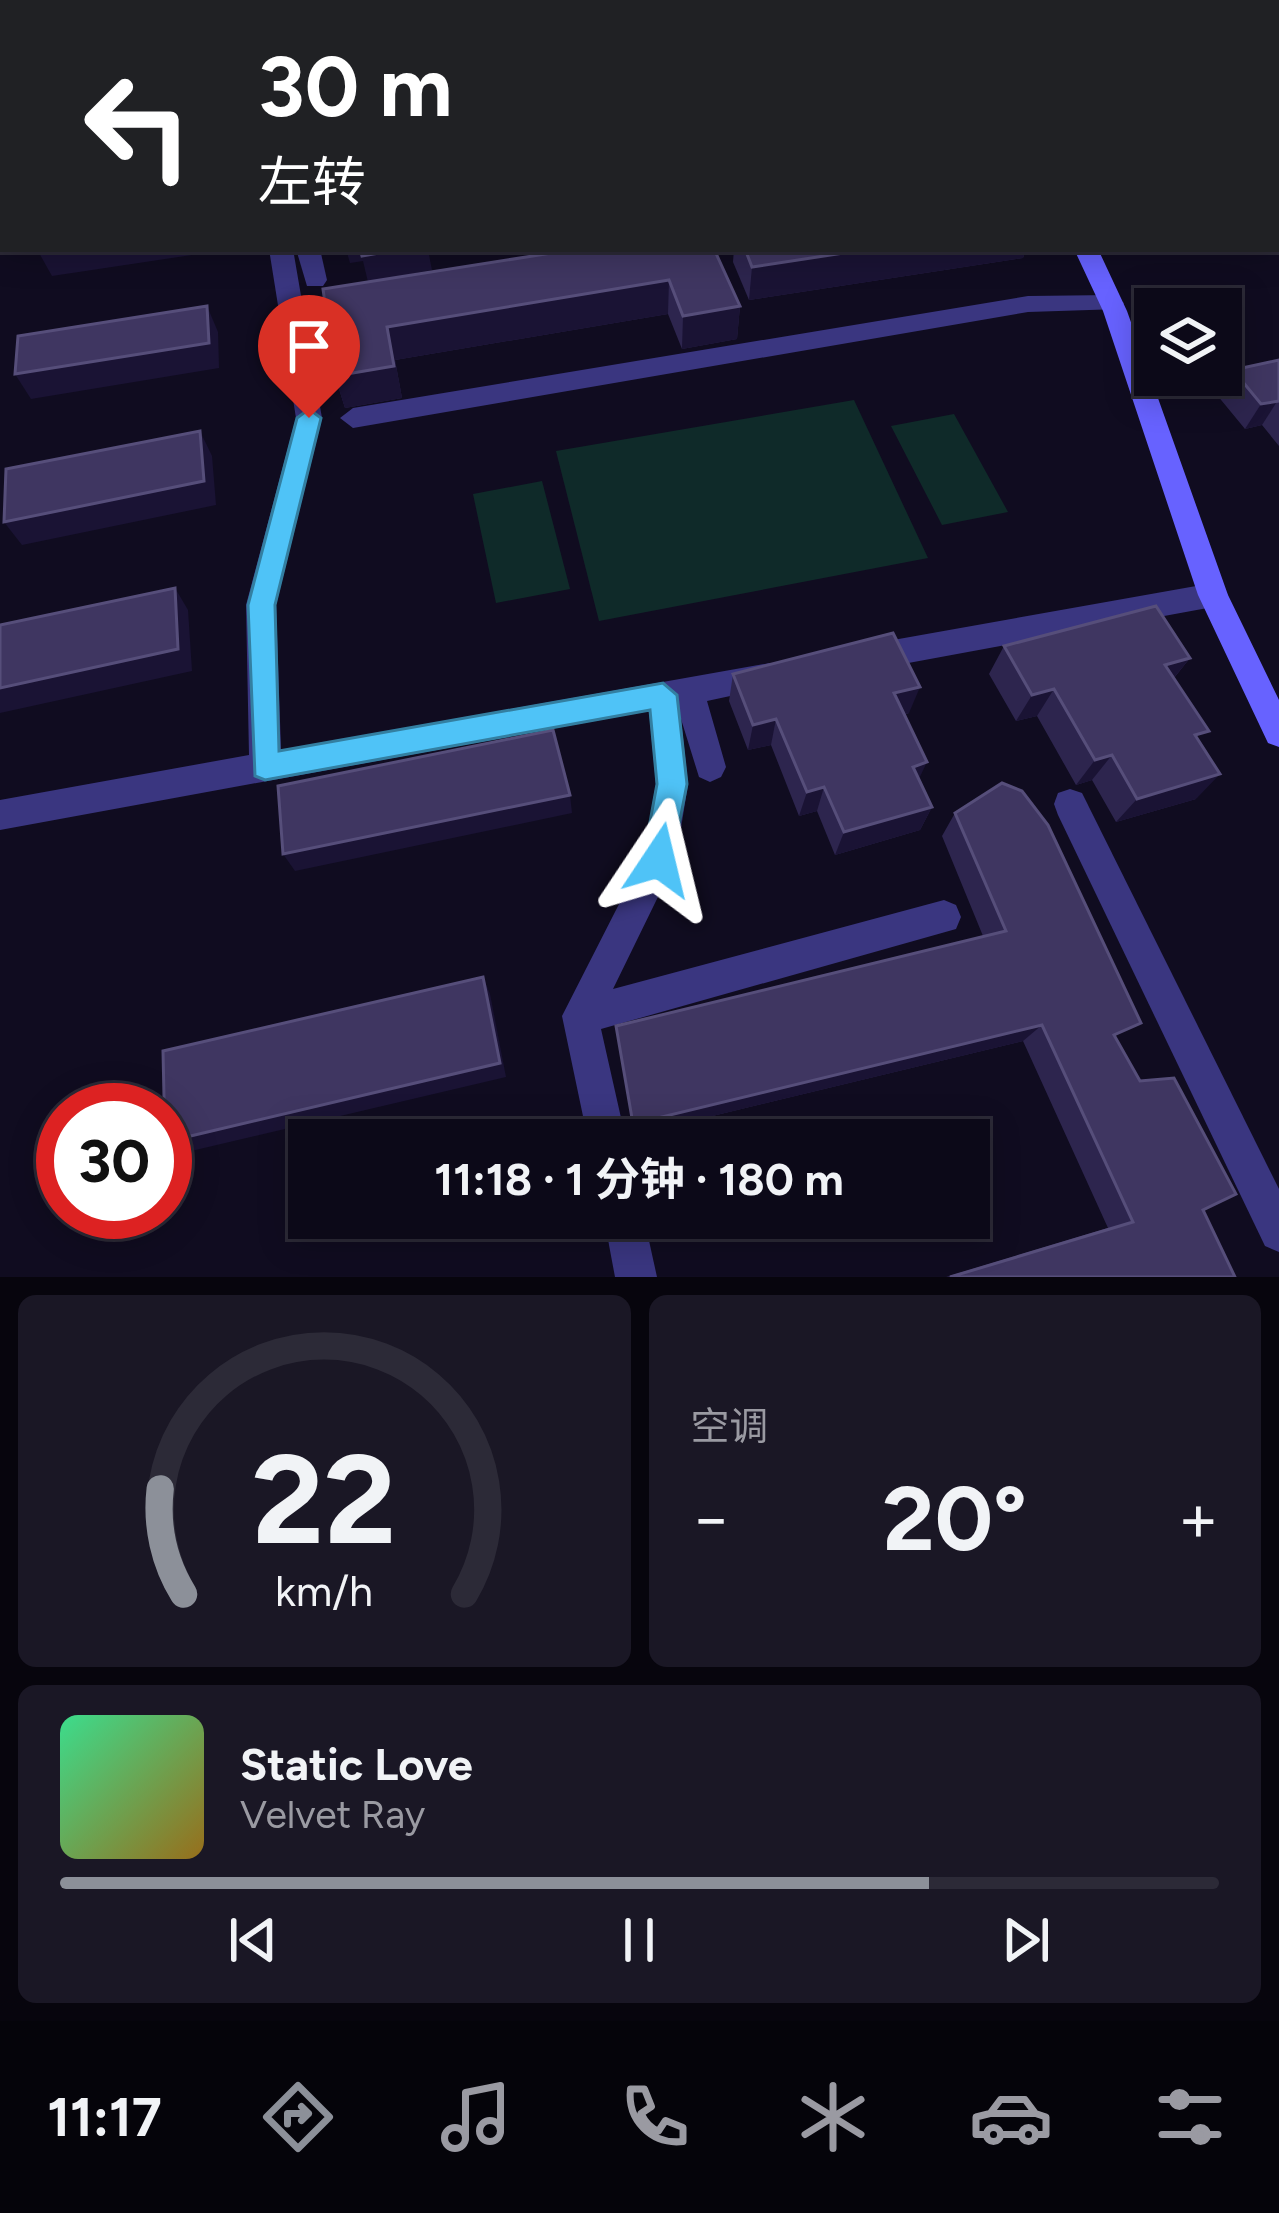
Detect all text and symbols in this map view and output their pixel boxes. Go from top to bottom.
text: 30 m [258,36,452,137]
icon: left [60,48,216,204]
text: 左转 [258,150,366,215]
map controls [1134,288,1242,396]
button: layers [1134,288,1242,396]
pin [258,295,360,418]
icon: arrive [276,313,342,379]
position arrow [596,797,722,923]
speed limit sign: 30 [36,1083,192,1239]
text: 11:18 · 1 分钟 · 180 m [434,1152,844,1206]
text: 空调 [691,1403,769,1450]
text: 22 [252,1424,397,1574]
text: 20° [883,1464,1027,1573]
text: − [691,1478,732,1558]
text: + [1178,1478,1219,1558]
text: km/h [275,1565,373,1617]
text: Static Love [240,1737,473,1791]
text: Velvet Ray [240,1791,425,1838]
icon: previous [220,1907,286,1973]
icon: pause [606,1907,672,1973]
icon: next [993,1907,1059,1973]
icon: directions [256,2075,340,2159]
icon: music [434,2075,518,2159]
icon: phone [613,2075,697,2159]
icon: climate [791,2075,875,2159]
icon: car [969,2075,1053,2159]
icon: filters [1148,2075,1232,2159]
text: 11:17 [47,2085,162,2150]

